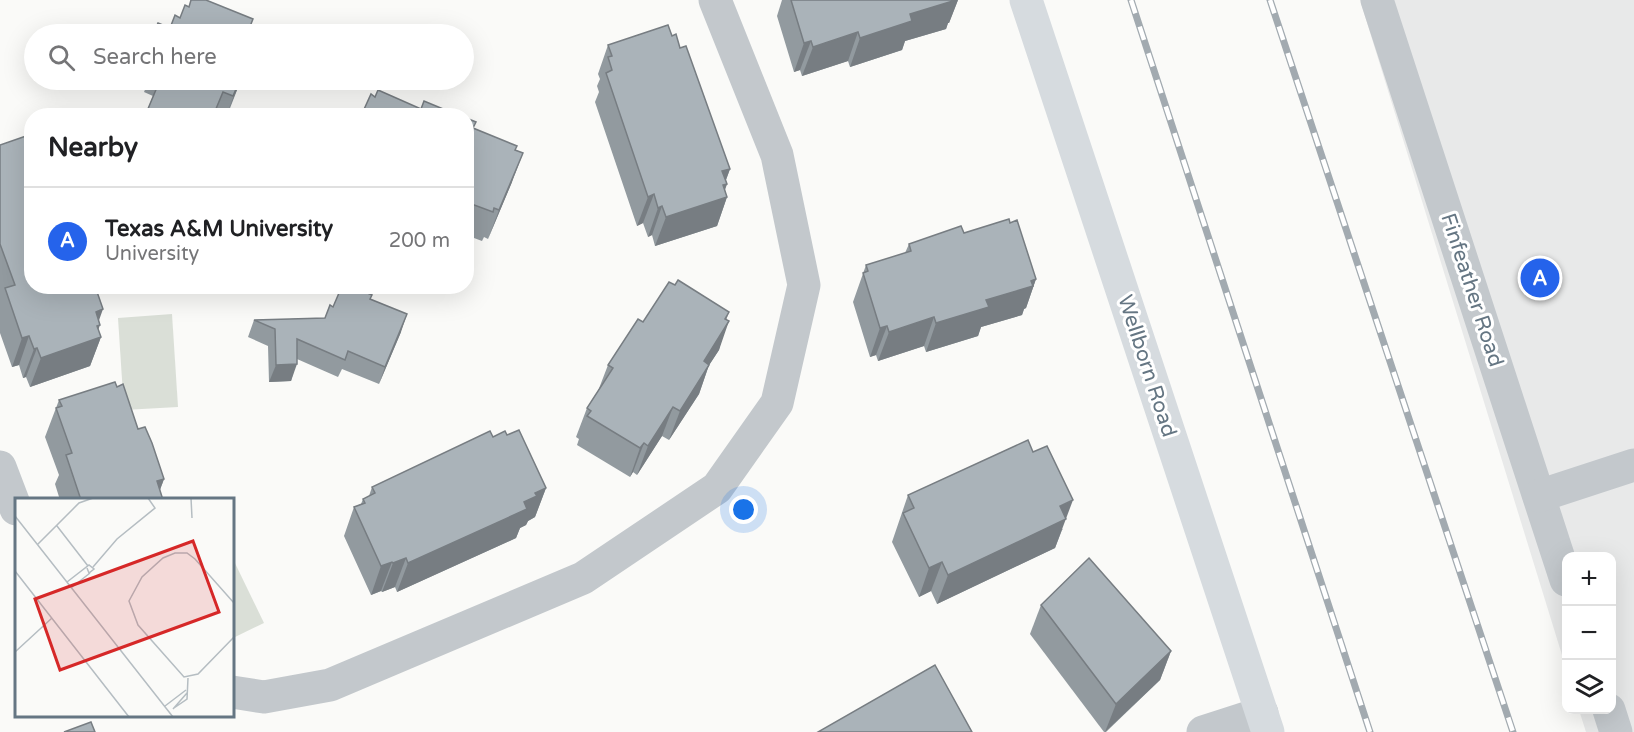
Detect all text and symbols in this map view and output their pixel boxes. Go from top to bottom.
search box [24,24,474,90]
icon: search [45,41,78,74]
text: Search here [93,44,217,70]
text: Nearby [48,132,138,163]
street label: Finfeather Road [1435,210,1509,370]
text: Texas A&M University [105,216,333,242]
text: A [60,229,75,253]
text: 200 m [389,229,450,253]
text: University [105,242,199,266]
pin: A [1520,256,1560,300]
street label: Wellborn Road [1112,292,1182,440]
your location [729,495,758,524]
inset map [15,498,234,717]
map controls [1562,552,1616,714]
button: + [1562,552,1616,606]
button: − [1562,606,1616,660]
button: layers [1562,660,1616,714]

